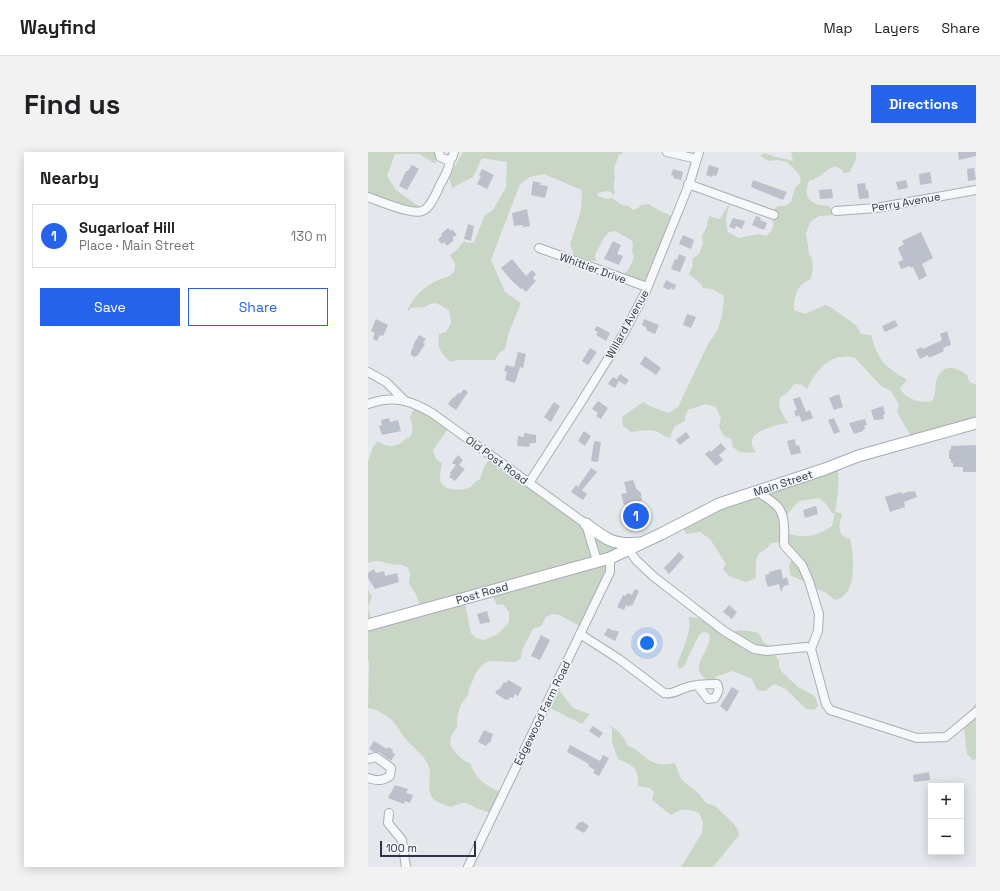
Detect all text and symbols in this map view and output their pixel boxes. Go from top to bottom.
text: Wayfind [20,15,96,40]
text: Map [823,19,853,37]
text: Layers [875,19,919,37]
text: Share [941,19,980,37]
button: Directions [871,85,976,123]
text: Find us [24,86,121,122]
text: Nearby [40,167,99,189]
street label: Perry Avenue [871,189,941,215]
text: Sugarloaf Hill [79,218,175,237]
text: 1 [51,228,57,245]
text: 130 m [291,228,327,245]
text: Place · Main Street [79,237,195,254]
street label: Whittier Drive [558,249,628,287]
street label: Willard Avenue [602,287,652,361]
button: Save [40,288,180,326]
button: Share [188,288,328,326]
street label: Old Post Road [463,433,531,487]
street label: Main Street [751,467,815,499]
pin: 1 [623,501,649,531]
street label: Post Road [454,579,510,607]
your location [637,633,657,653]
street label: Edgewood Farm Road [511,658,573,768]
map controls [928,783,964,855]
button: + [928,783,964,819]
button: − [928,819,964,855]
scale bar [380,839,476,858]
text: 100 m [386,841,417,855]

